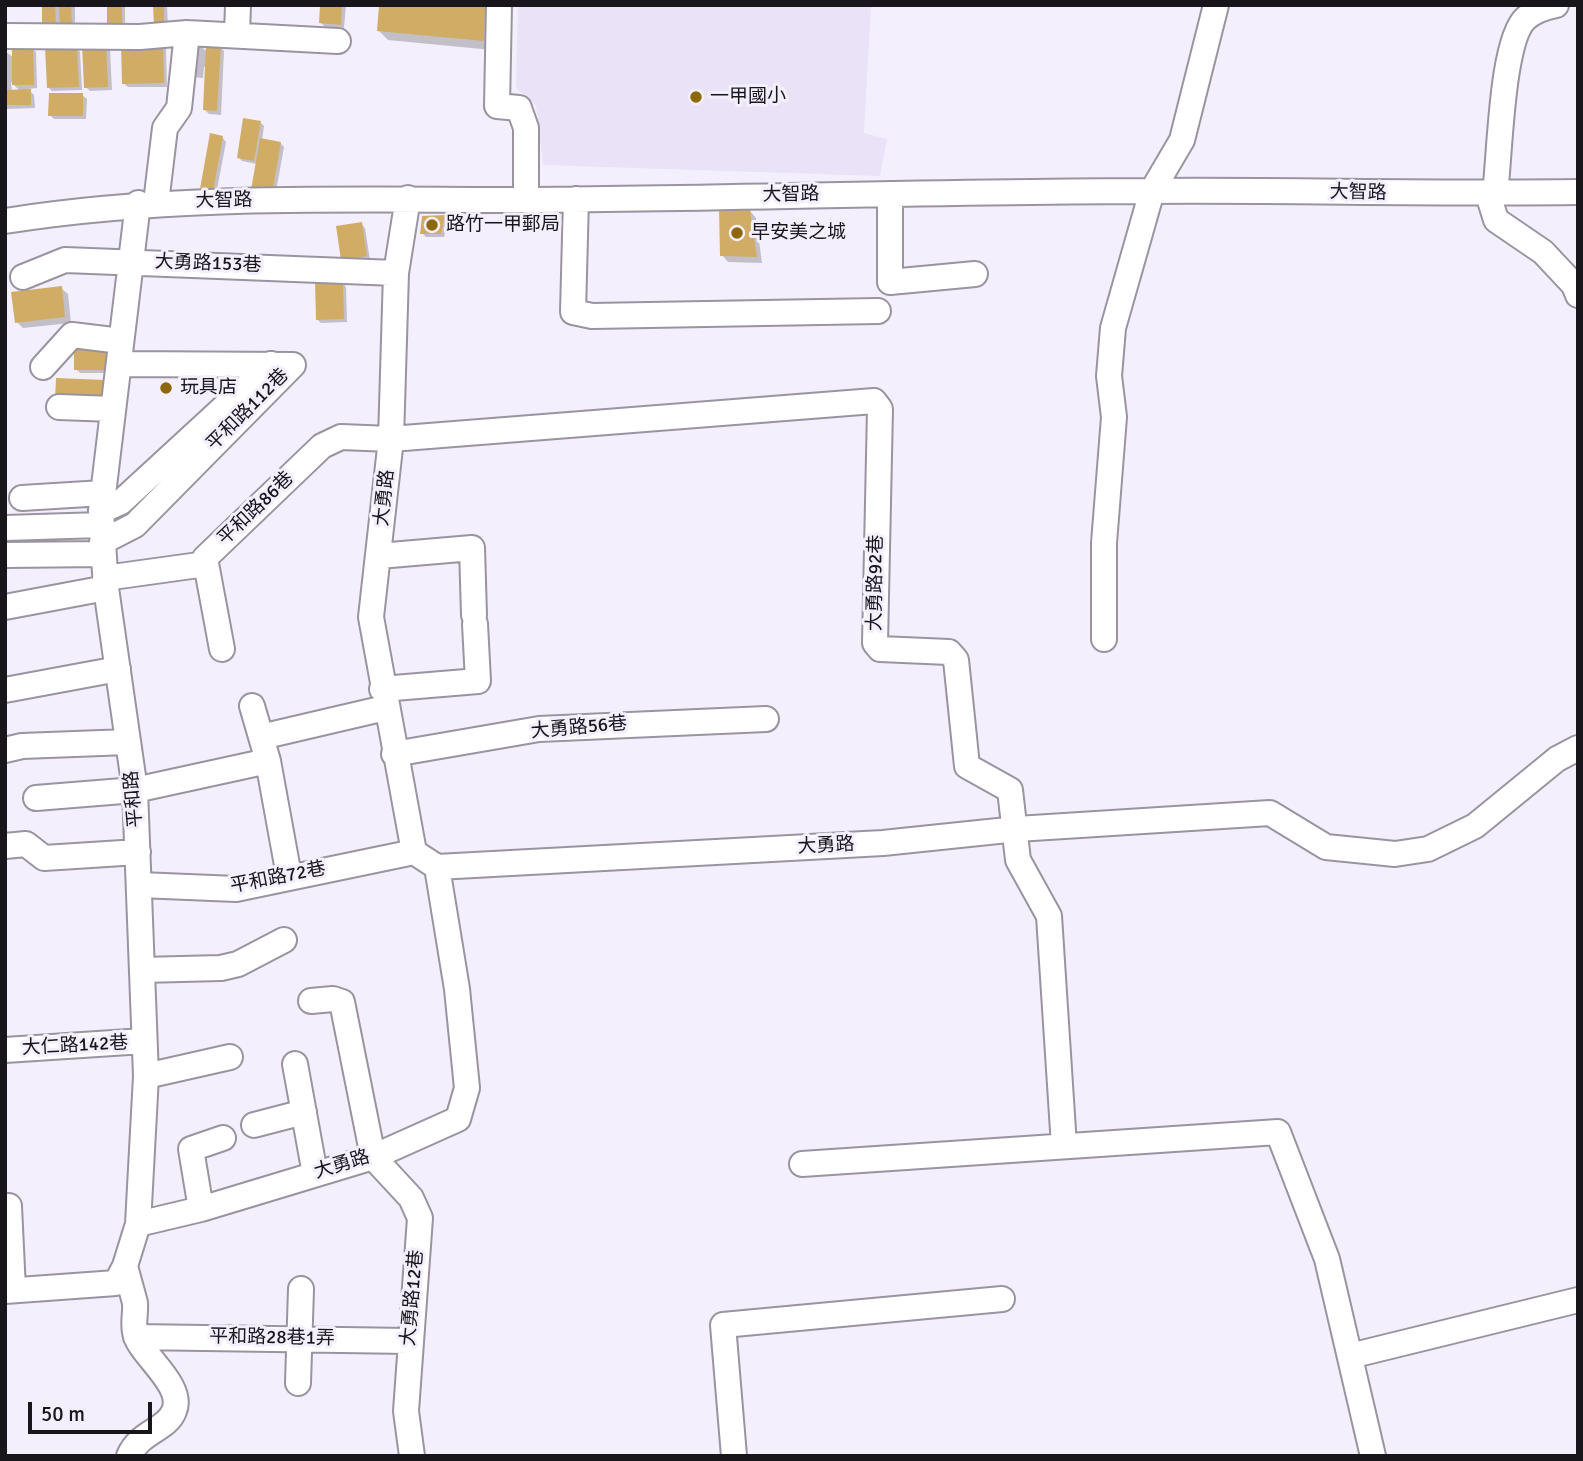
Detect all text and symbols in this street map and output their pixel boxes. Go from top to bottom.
place label: 一甲國小 [710,86,786,108]
marker: 一甲國小 [688,89,704,105]
street label: 大智路 [1329,181,1387,205]
street label: 大智路 [762,183,820,207]
street label: 大智路 [195,189,253,213]
place label: 路竹一甲郵局 [446,214,560,236]
marker: 路竹一甲郵局 [424,217,440,233]
place label: 早安美之城 [751,222,846,244]
marker: 早安美之城 [729,225,745,241]
street label: 大勇路153巷 [154,251,262,277]
street label: 平和路112巷 [202,364,294,456]
place label: 玩具店 [180,377,237,399]
marker: 玩具店 [158,380,174,396]
street label: 平和路86巷 [213,467,299,551]
street label: 大勇路 [371,468,399,528]
street label: 大勇路92巷 [864,535,888,631]
street label: 大勇路56巷 [530,712,628,744]
street label: 平和路 [120,770,148,828]
street label: 大勇路 [797,833,855,859]
street label: 平和路72巷 [228,858,328,898]
street label: 大仁路142巷 [21,1032,129,1060]
street label: 大勇路 [311,1146,373,1184]
street label: 大勇路12巷 [397,1249,429,1347]
street label: 平和路28巷1弄 [209,1326,335,1350]
scale bar [32,1388,156,1432]
text: 50 m [41,1401,85,1427]

